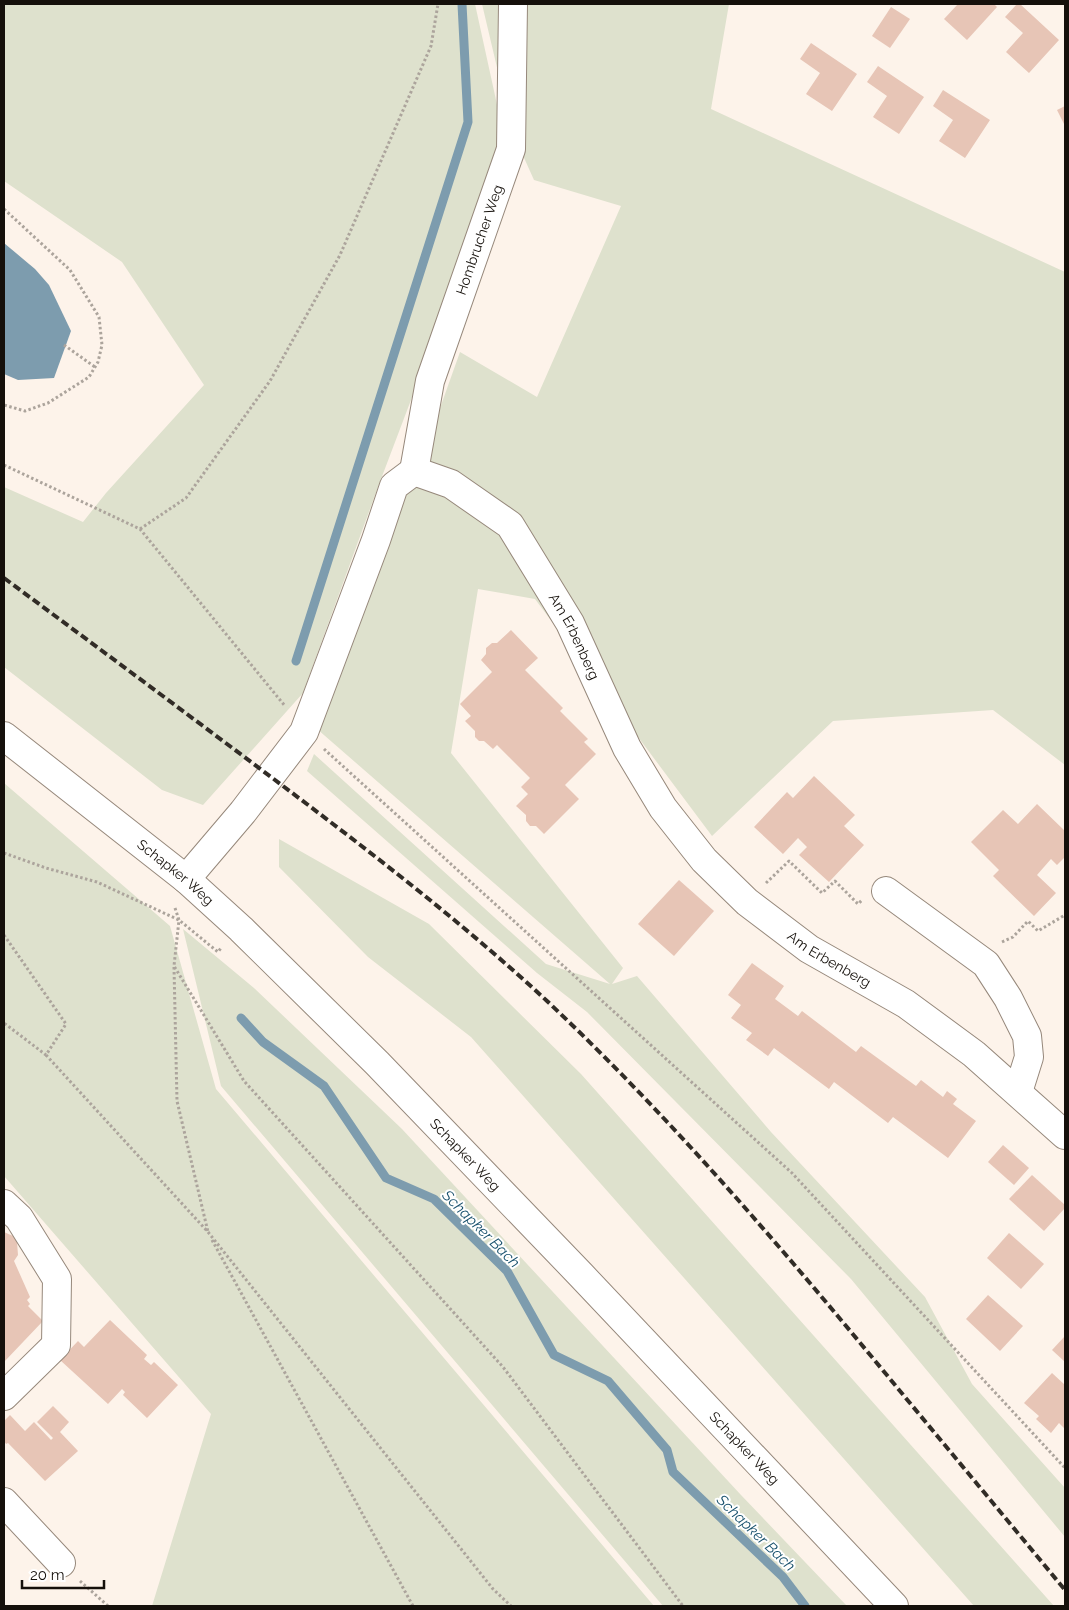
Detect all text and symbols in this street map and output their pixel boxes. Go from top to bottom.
street label: Hombrucher Weg [453,183,506,297]
street label: Am Erbenberg [546,590,603,682]
street label: Schapker Weg [134,836,217,908]
street label: Am Erbenberg [784,928,874,990]
street label: Schapker Weg [427,1115,504,1194]
water label: Schapker Bach [438,1186,524,1272]
street label: Schapker Weg [706,1408,783,1488]
water label: Schapker Bach [712,1490,799,1575]
scale bar [22,1558,105,1590]
text: 20 m [30,1566,65,1584]

